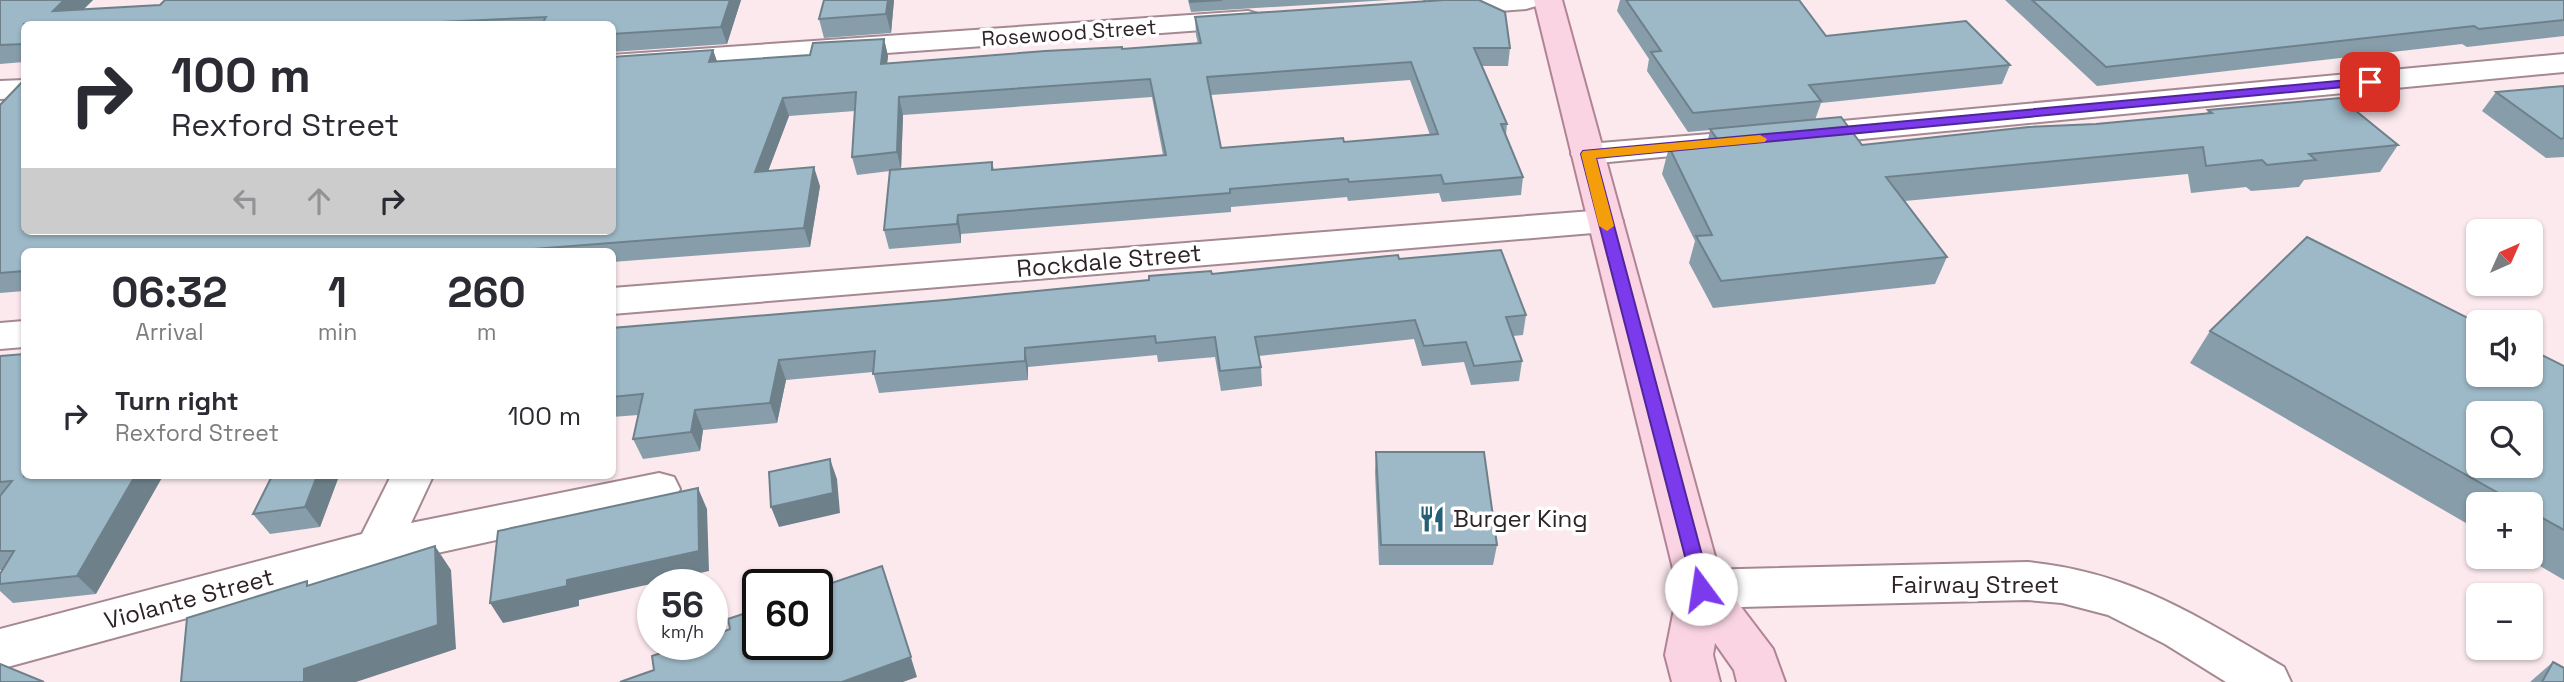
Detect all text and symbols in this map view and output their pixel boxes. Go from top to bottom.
street label: Rosewood Street [981,13,1157,52]
text: 100 m [171,44,311,106]
icon: right [56,49,147,140]
pin [2340,52,2400,112]
icon: arrive [2351,63,2389,101]
text: Rexford Street [171,105,399,145]
icon: left [227,182,265,220]
icon: ahead [300,182,338,220]
icon: right [373,182,411,220]
north arrow [2466,219,2543,296]
map controls [2466,219,2543,660]
street label: Rockdale Street [1015,237,1203,284]
text: 06:32 [111,266,227,319]
text: 1 [328,266,347,319]
text: 260 [448,266,526,319]
button: sound [2466,310,2543,387]
text: Arrival [135,317,204,347]
text: min [318,317,357,347]
text: m [477,317,497,347]
text: Turn right [115,384,239,418]
icon: right [56,397,94,435]
text: 100 m [508,399,581,433]
button: search [2466,401,2543,478]
text: Rexford Street [115,418,279,448]
button: + [2466,492,2543,569]
place label: Burger King [1453,503,1588,534]
restaurant icon: Burger King [1417,504,1447,534]
position arrow [1664,552,1738,626]
street label: Violante Street [101,561,277,636]
speed limit sign: 60 [742,569,833,660]
street label: Fairway Street [1891,569,2059,600]
text: 56 [661,583,704,627]
button: − [2466,583,2543,660]
text: km/h [661,620,704,643]

